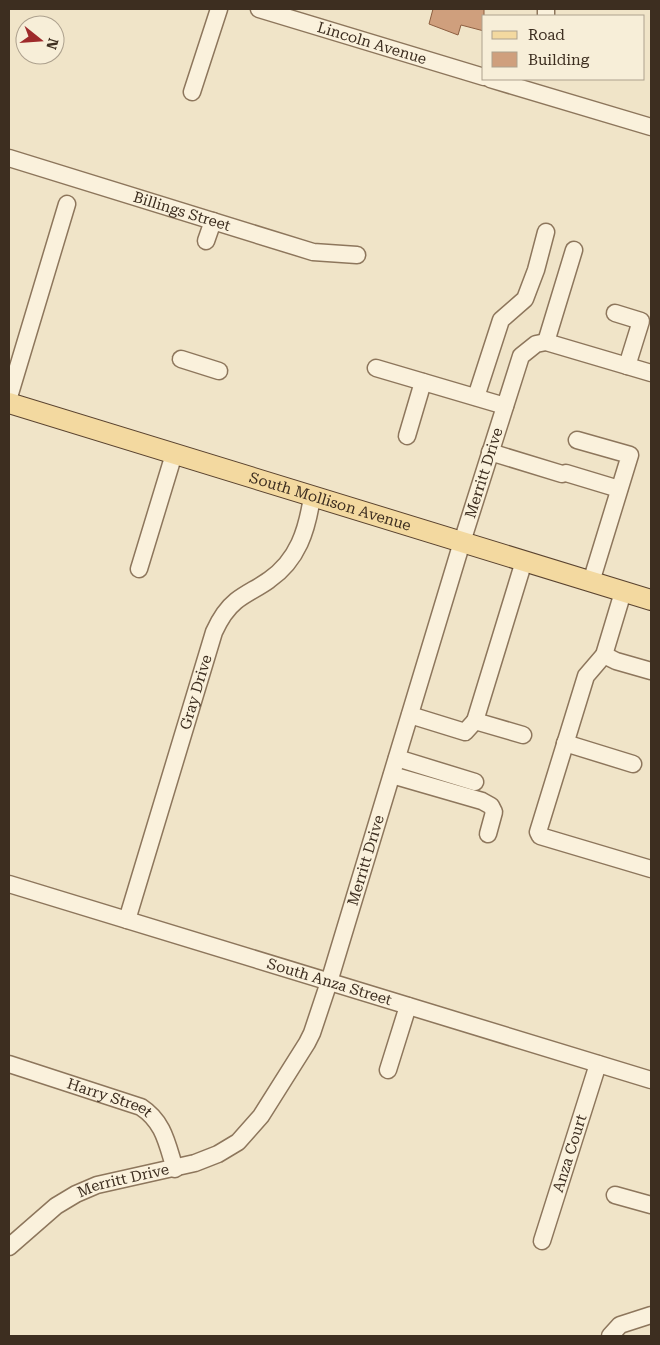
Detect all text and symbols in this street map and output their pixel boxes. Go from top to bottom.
north arrow [15,15,65,65]
legend [482,15,645,80]
street label: Lincoln Avenue [315,18,429,68]
text: Road [528,26,565,44]
text: N [43,36,62,52]
text: Building [528,51,590,69]
street label: Billings Street [131,188,233,235]
street label: Merritt Drive [461,426,507,520]
street label: South Mollison Avenue [247,468,413,535]
street label: Gray Drive [176,653,216,732]
street label: Merritt Drive [344,813,388,908]
street label: South Anza Street [265,954,394,1009]
street label: Harry Street [65,1075,156,1121]
street label: Anza Court [549,1112,591,1194]
street label: Merritt Drive [75,1160,171,1201]

